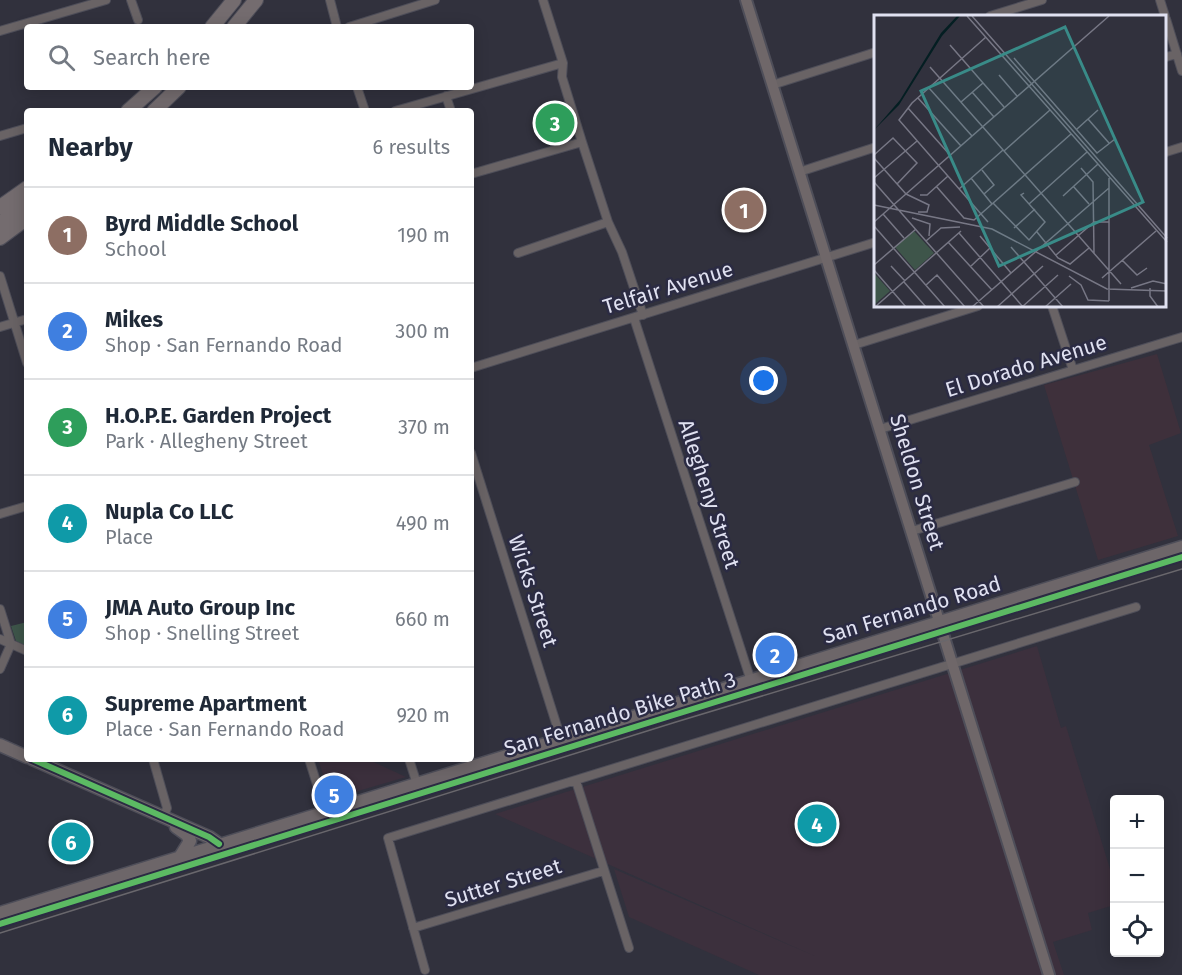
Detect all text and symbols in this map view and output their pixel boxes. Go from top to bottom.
inset map [874,15,1167,308]
search box [24,24,474,90]
icon: search [45,41,78,74]
text: Search here [93,44,211,71]
pin: 3 [536,100,574,146]
text: Nearby [48,132,133,163]
text: 6 results [373,135,450,159]
pin: 1 [724,188,764,232]
text: Byrd Middle School [105,210,298,237]
text: 1 [63,223,72,247]
text: 190 m [397,223,450,247]
text: School [105,237,166,261]
street label: Telfair Avenue [600,256,736,320]
text: Mikes [105,306,163,333]
text: 2 [62,319,73,343]
text: 300 m [395,319,450,343]
street label: El Dorado Avenue [942,329,1110,403]
text: Shop · San Fernando Road [105,333,343,357]
your location [749,366,778,395]
text: H.O.P.E. Garden Project [105,402,331,429]
street label: Sheldon Street [884,411,950,554]
text: 3 [62,415,73,439]
text: 370 m [398,415,450,439]
street label: Allegheny Street [673,416,745,572]
text: Park · Allegheny Street [105,429,308,453]
text: Nupla Co LLC [105,498,234,525]
text: 4 [62,511,73,535]
text: 490 m [396,511,450,535]
text: Place [105,525,153,549]
street label: Wicks Street [503,532,563,651]
street label: San Fernando Road [820,571,1004,649]
text: JMA Auto Group Inc [105,594,295,621]
text: 5 [62,607,73,631]
text: 660 m [395,607,450,631]
text: Shop · Snelling Street [105,621,299,645]
pin: 2 [756,632,794,678]
street label: San Fernando Bike Path 3 [501,666,739,762]
text: Supreme Apartment [105,690,307,717]
text: 6 [62,703,73,727]
text: 920 m [396,703,450,727]
text: Place · San Fernando Road [105,717,344,741]
pin: 5 [314,772,354,818]
map controls [1110,795,1164,957]
button: + [1110,795,1164,849]
pin: 4 [798,802,836,846]
pin: 6 [52,820,90,864]
button: − [1110,849,1164,903]
street label: Sutter Street [442,853,565,913]
button: locate [1110,903,1164,957]

